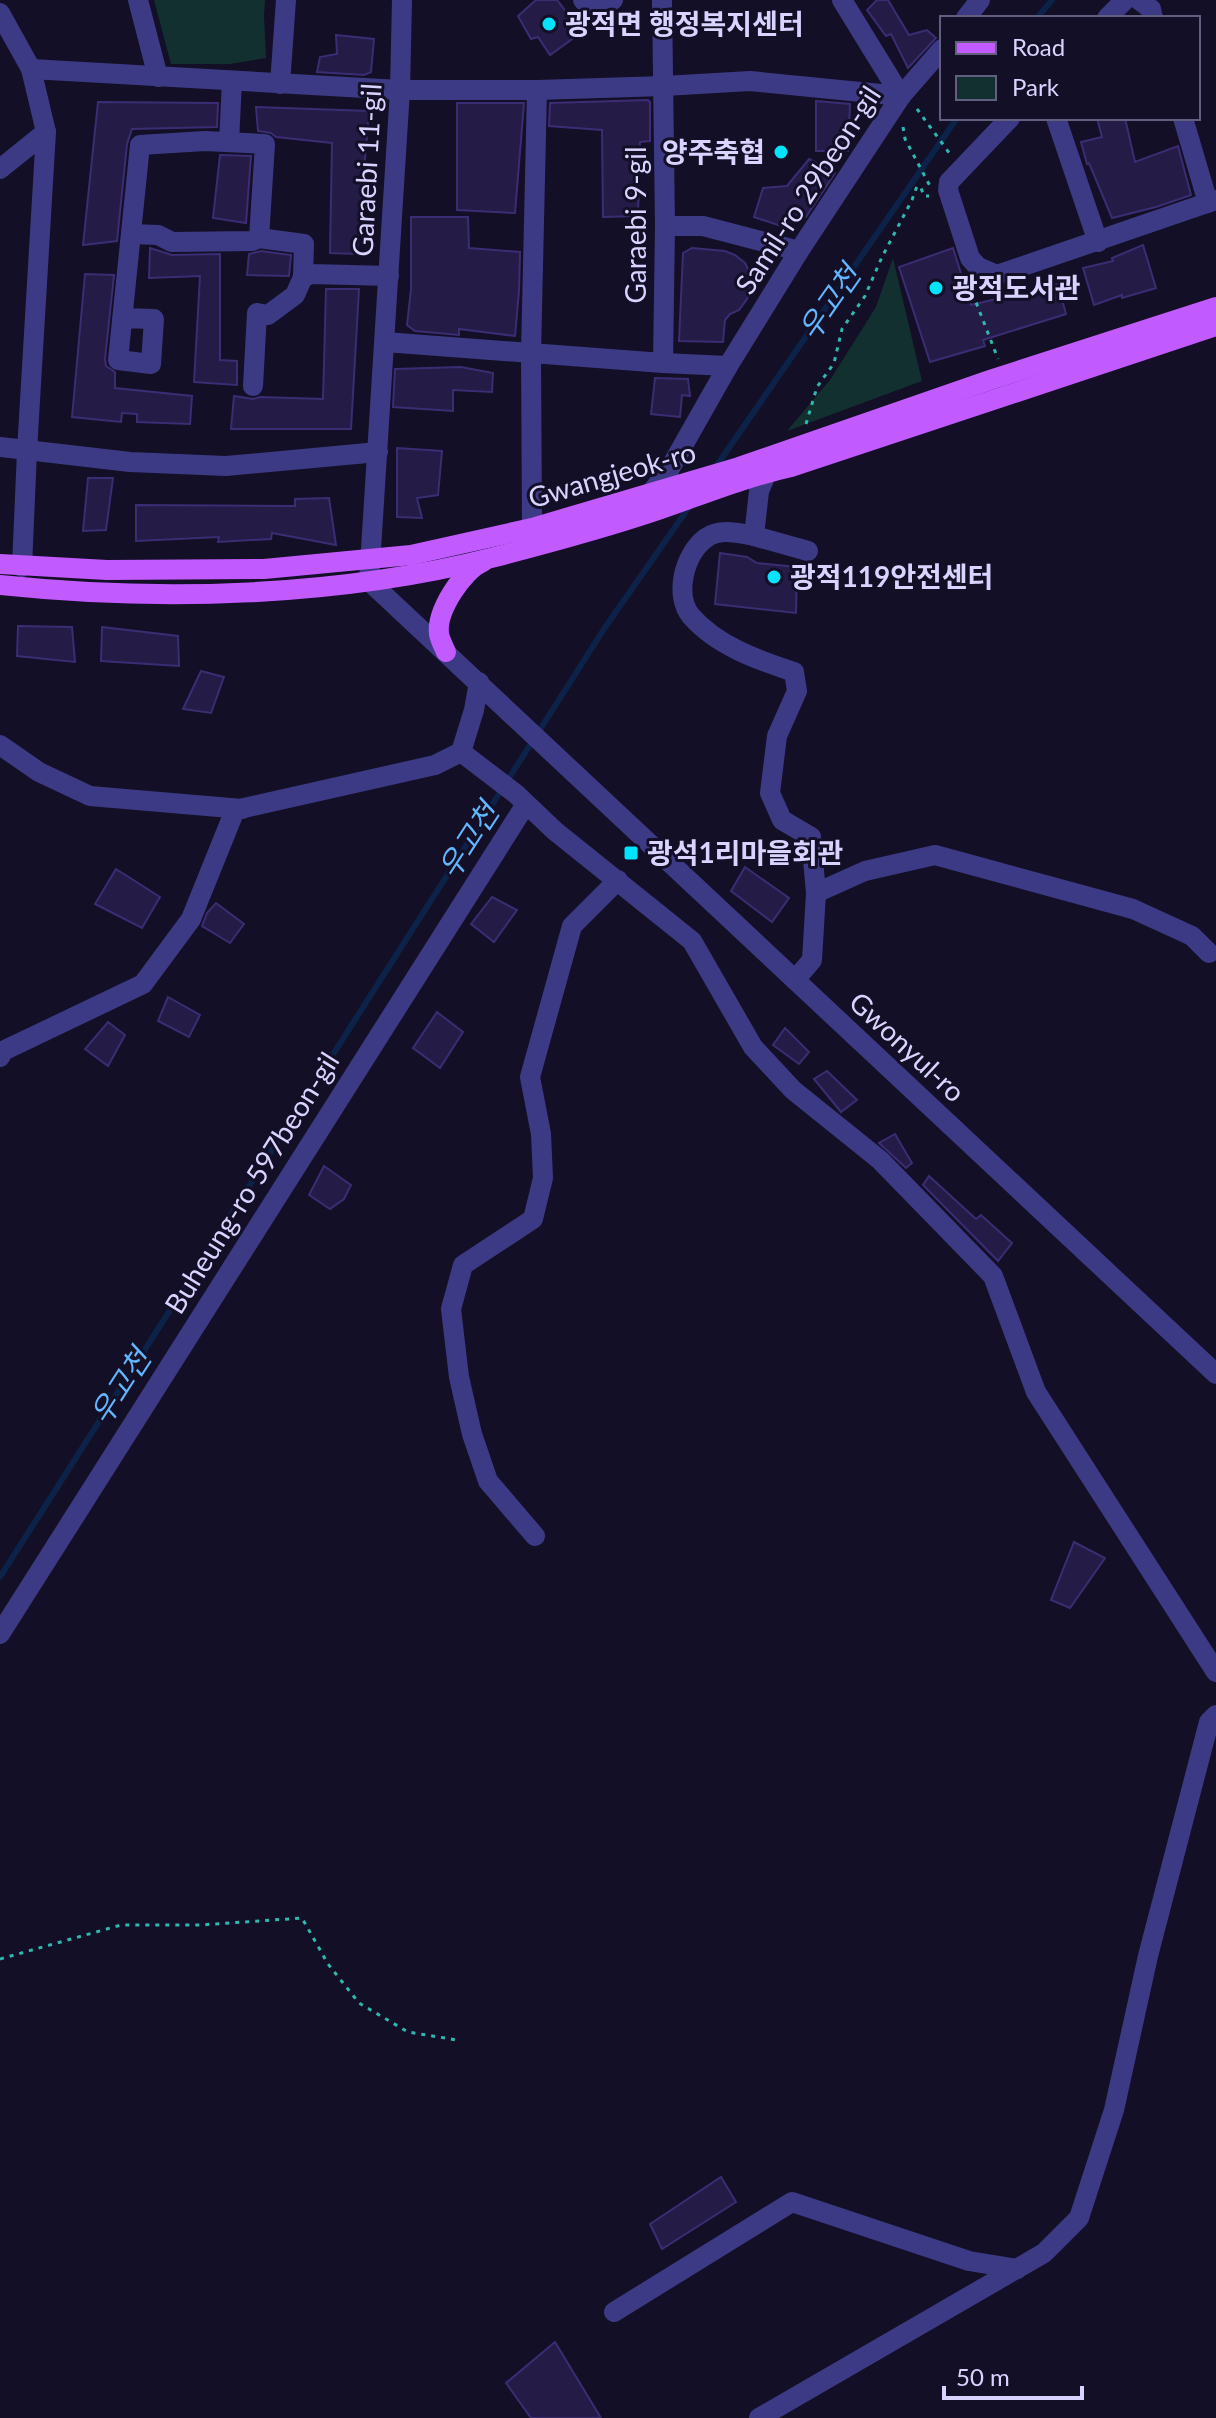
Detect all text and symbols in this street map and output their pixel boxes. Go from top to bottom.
place label: 광적면 행정복지센터 [565,6,804,40]
marker: 광적면 행정복지센터 [540,15,558,33]
legend [940,16,1200,120]
text: Road [1012,32,1065,61]
text: Park [1012,72,1060,101]
street label: Samil-ro 29beon-gil [727,79,887,300]
street label: Garaebi 11-gil [344,83,388,257]
place label: 양주축협 [662,134,765,168]
marker: 양주축협 [772,143,790,161]
street label: Garaebi 9-gil [618,146,652,304]
water label: 우고천 [790,255,869,346]
place label: 광적도서관 [952,270,1081,304]
marker: 광적도서관 [927,279,945,297]
street label: Gwangjeok-ro [524,434,700,514]
place label: 광적119안전센터 [790,559,993,593]
marker: 광적119안전센터 [765,568,783,586]
water label: 우고천 [430,793,507,884]
place label: 광석1리마을회관 [647,835,844,869]
marker: 광석1리마을회관 [622,844,640,862]
street label: Gwonyul-ro [843,984,973,1108]
street label: Buheung-ro 597beon-gil [157,1046,345,1319]
water label: 우고천 [82,1339,159,1430]
scale bar [944,2350,1082,2400]
text: 50 m [956,2362,1010,2391]

